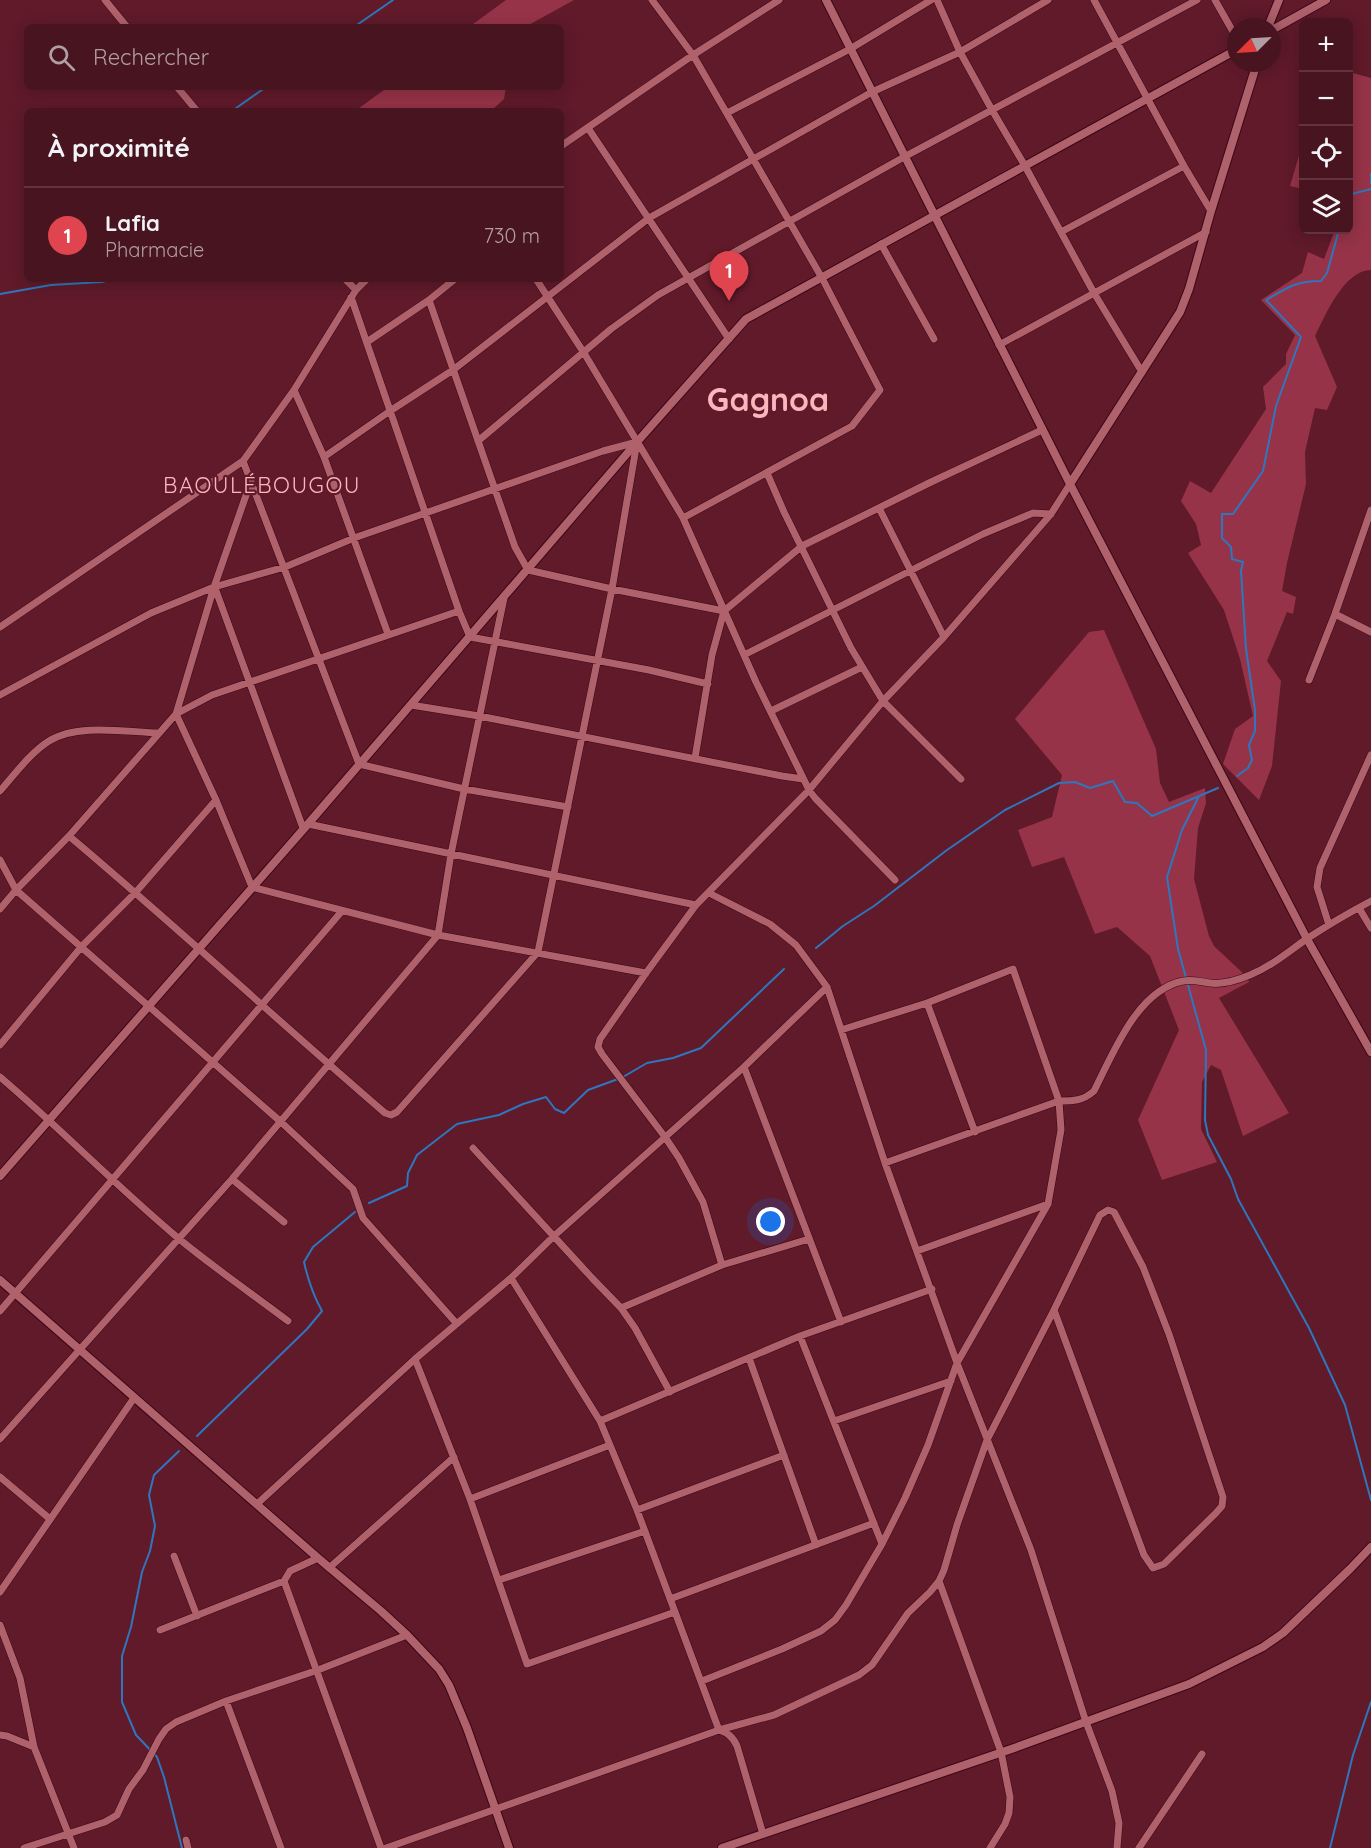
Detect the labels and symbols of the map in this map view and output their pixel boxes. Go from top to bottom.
north arrow [1227,18,1281,72]
pin: 1 [710,252,748,301]
district label: Gagnoa [707,379,829,419]
district label: BAOULÉBOUGOU [163,471,361,499]
your location [756,1207,785,1236]

